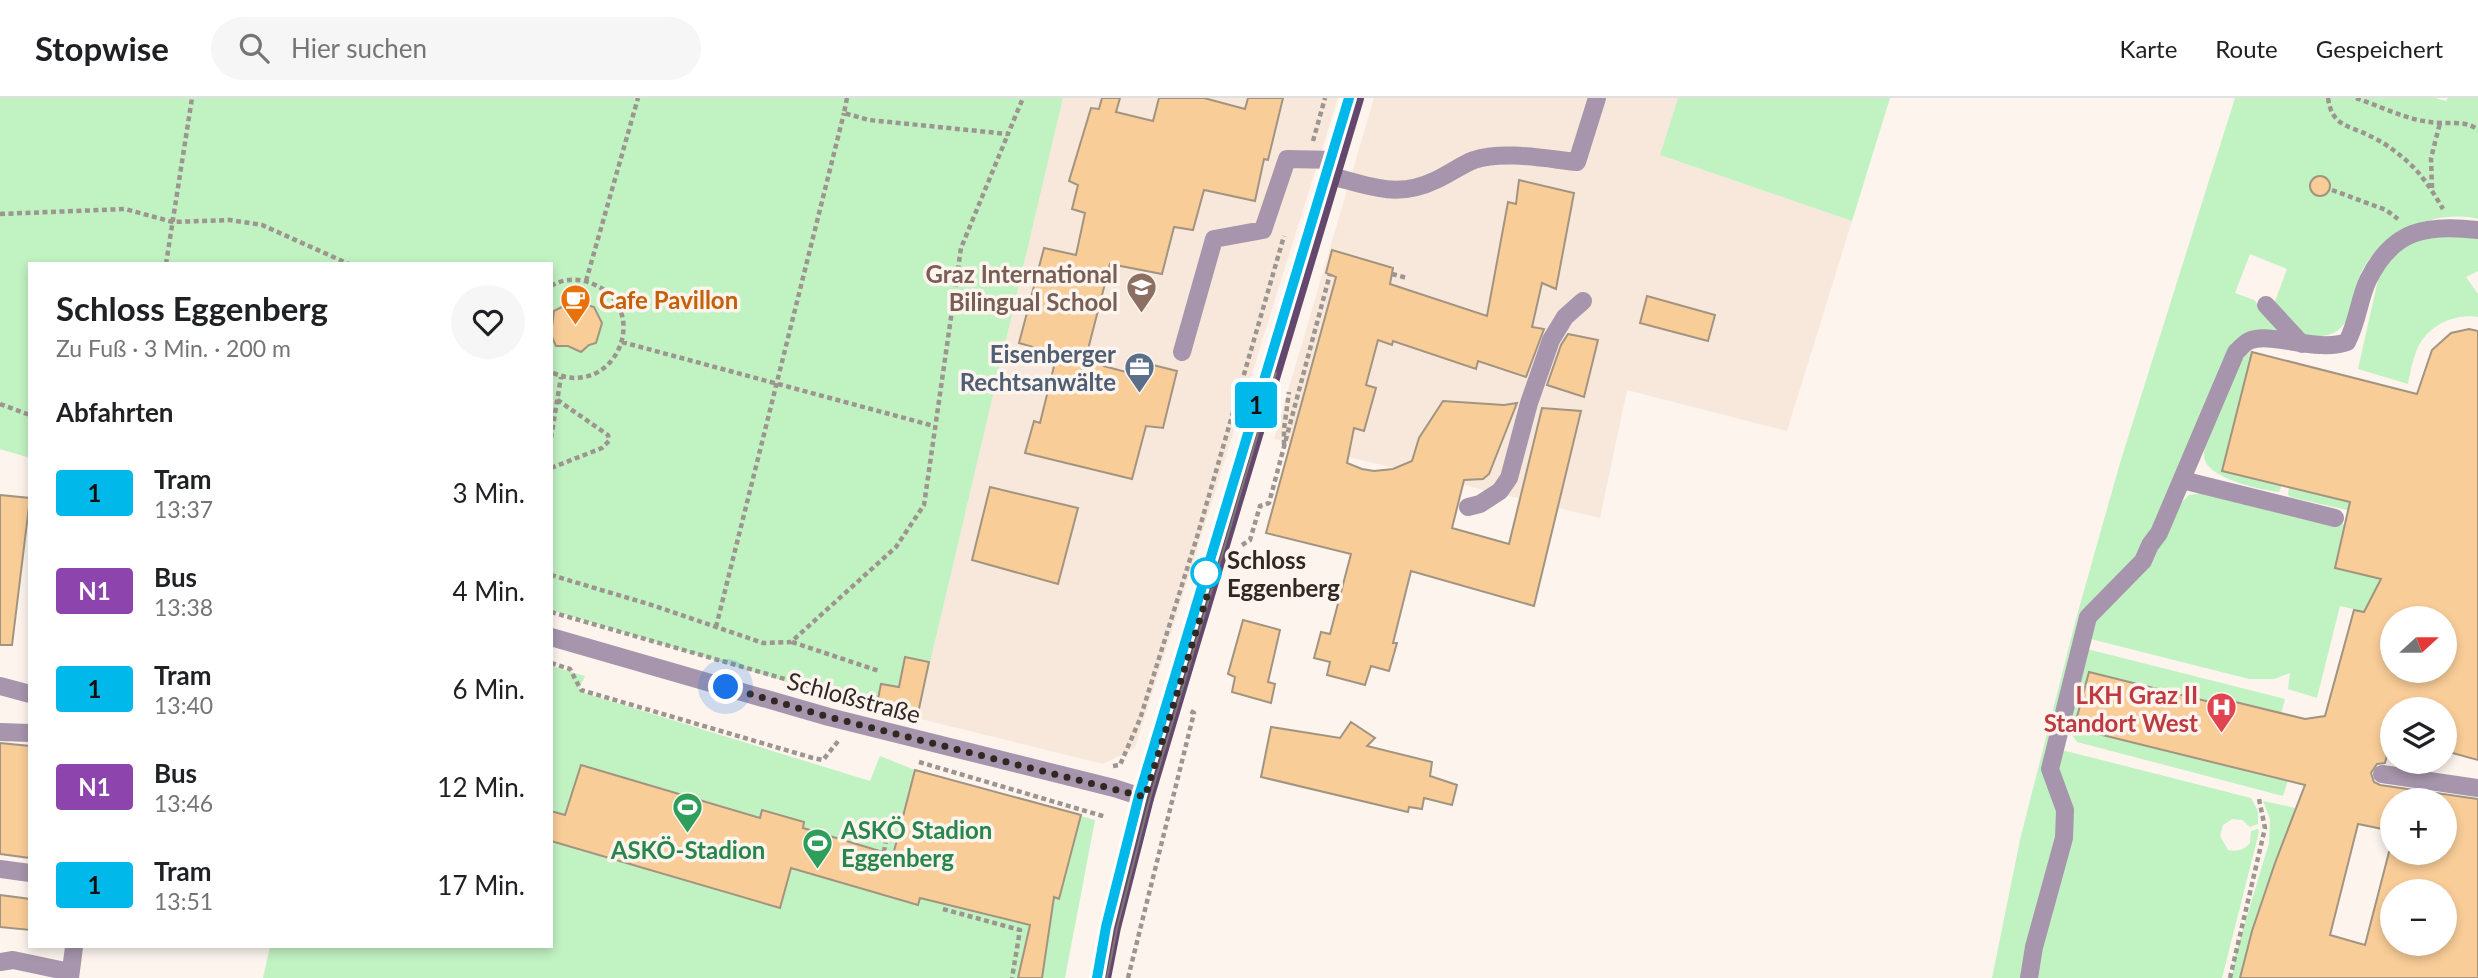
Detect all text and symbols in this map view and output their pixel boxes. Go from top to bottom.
search box [211,17,701,80]
text: Stopwise [35,28,169,68]
icon: search [235,29,273,67]
text: Hier suchen [291,32,427,64]
text: Karte [2120,34,2177,63]
text: Route [2215,34,2278,63]
text: Gespeichert [2316,34,2443,63]
place label: Graz International Bilingual School [926,259,1118,316]
school or university icon: Graz International Bilingual School [1124,270,1158,314]
cafe icon: Cafe Pavillon [559,282,593,326]
button: heart [451,285,525,359]
place label: Cafe Pavillon [599,285,738,314]
text: Schloss Eggenberg [56,288,328,328]
text: Zu Fuß · 3 Min. · 200 m [56,334,291,362]
place label: Eisenberger Rechtsanwälte [960,339,1116,396]
office icon: Eisenberger Rechtsanwälte [1122,350,1156,394]
line badge: 1 [1233,382,1279,428]
text: 1 [1249,390,1263,419]
text: Abfahrten [56,396,174,428]
text: Tram [154,463,211,495]
text: 3 Min. [452,477,525,509]
text: 1 [88,478,101,507]
text: 13:37 [154,495,213,523]
place label: Schloss Eggenberg [1227,545,1340,602]
marker: Schloss Eggenberg [1191,558,1221,588]
text: Bus [154,561,197,593]
text: 4 Min. [452,575,525,607]
text: N1 [78,576,111,605]
text: 13:38 [154,593,213,621]
north arrow [2380,606,2457,682]
map controls [2380,606,2457,956]
text: Tram [154,659,211,691]
street label: Schloßstraße [784,665,924,729]
your location [708,669,743,704]
text: 6 Min. [452,673,525,705]
text: 1 [88,674,101,703]
place label: LKH Graz II Standort West [2044,680,2198,737]
text: 13:40 [154,691,213,719]
hospital icon: LKH Graz II Standort West [2204,691,2238,735]
button: layers [2380,697,2457,774]
text: Bus [154,757,197,789]
text: 12 Min. [437,771,525,803]
text: N1 [78,772,111,801]
button: + [2380,788,2457,865]
text: 13:46 [154,789,213,817]
sports icon: ASKÖ-Stadion [671,790,705,834]
place label: ASKÖ Stadion Eggenberg [840,815,992,872]
sports icon: ASKÖ Stadion Eggenberg [801,826,835,870]
place label: ASKÖ-Stadion [610,835,765,864]
text: Tram [154,855,211,887]
text: 17 Min. [437,869,525,901]
text: 1 [88,870,101,899]
button: − [2380,879,2457,956]
text: 13:51 [154,887,213,915]

